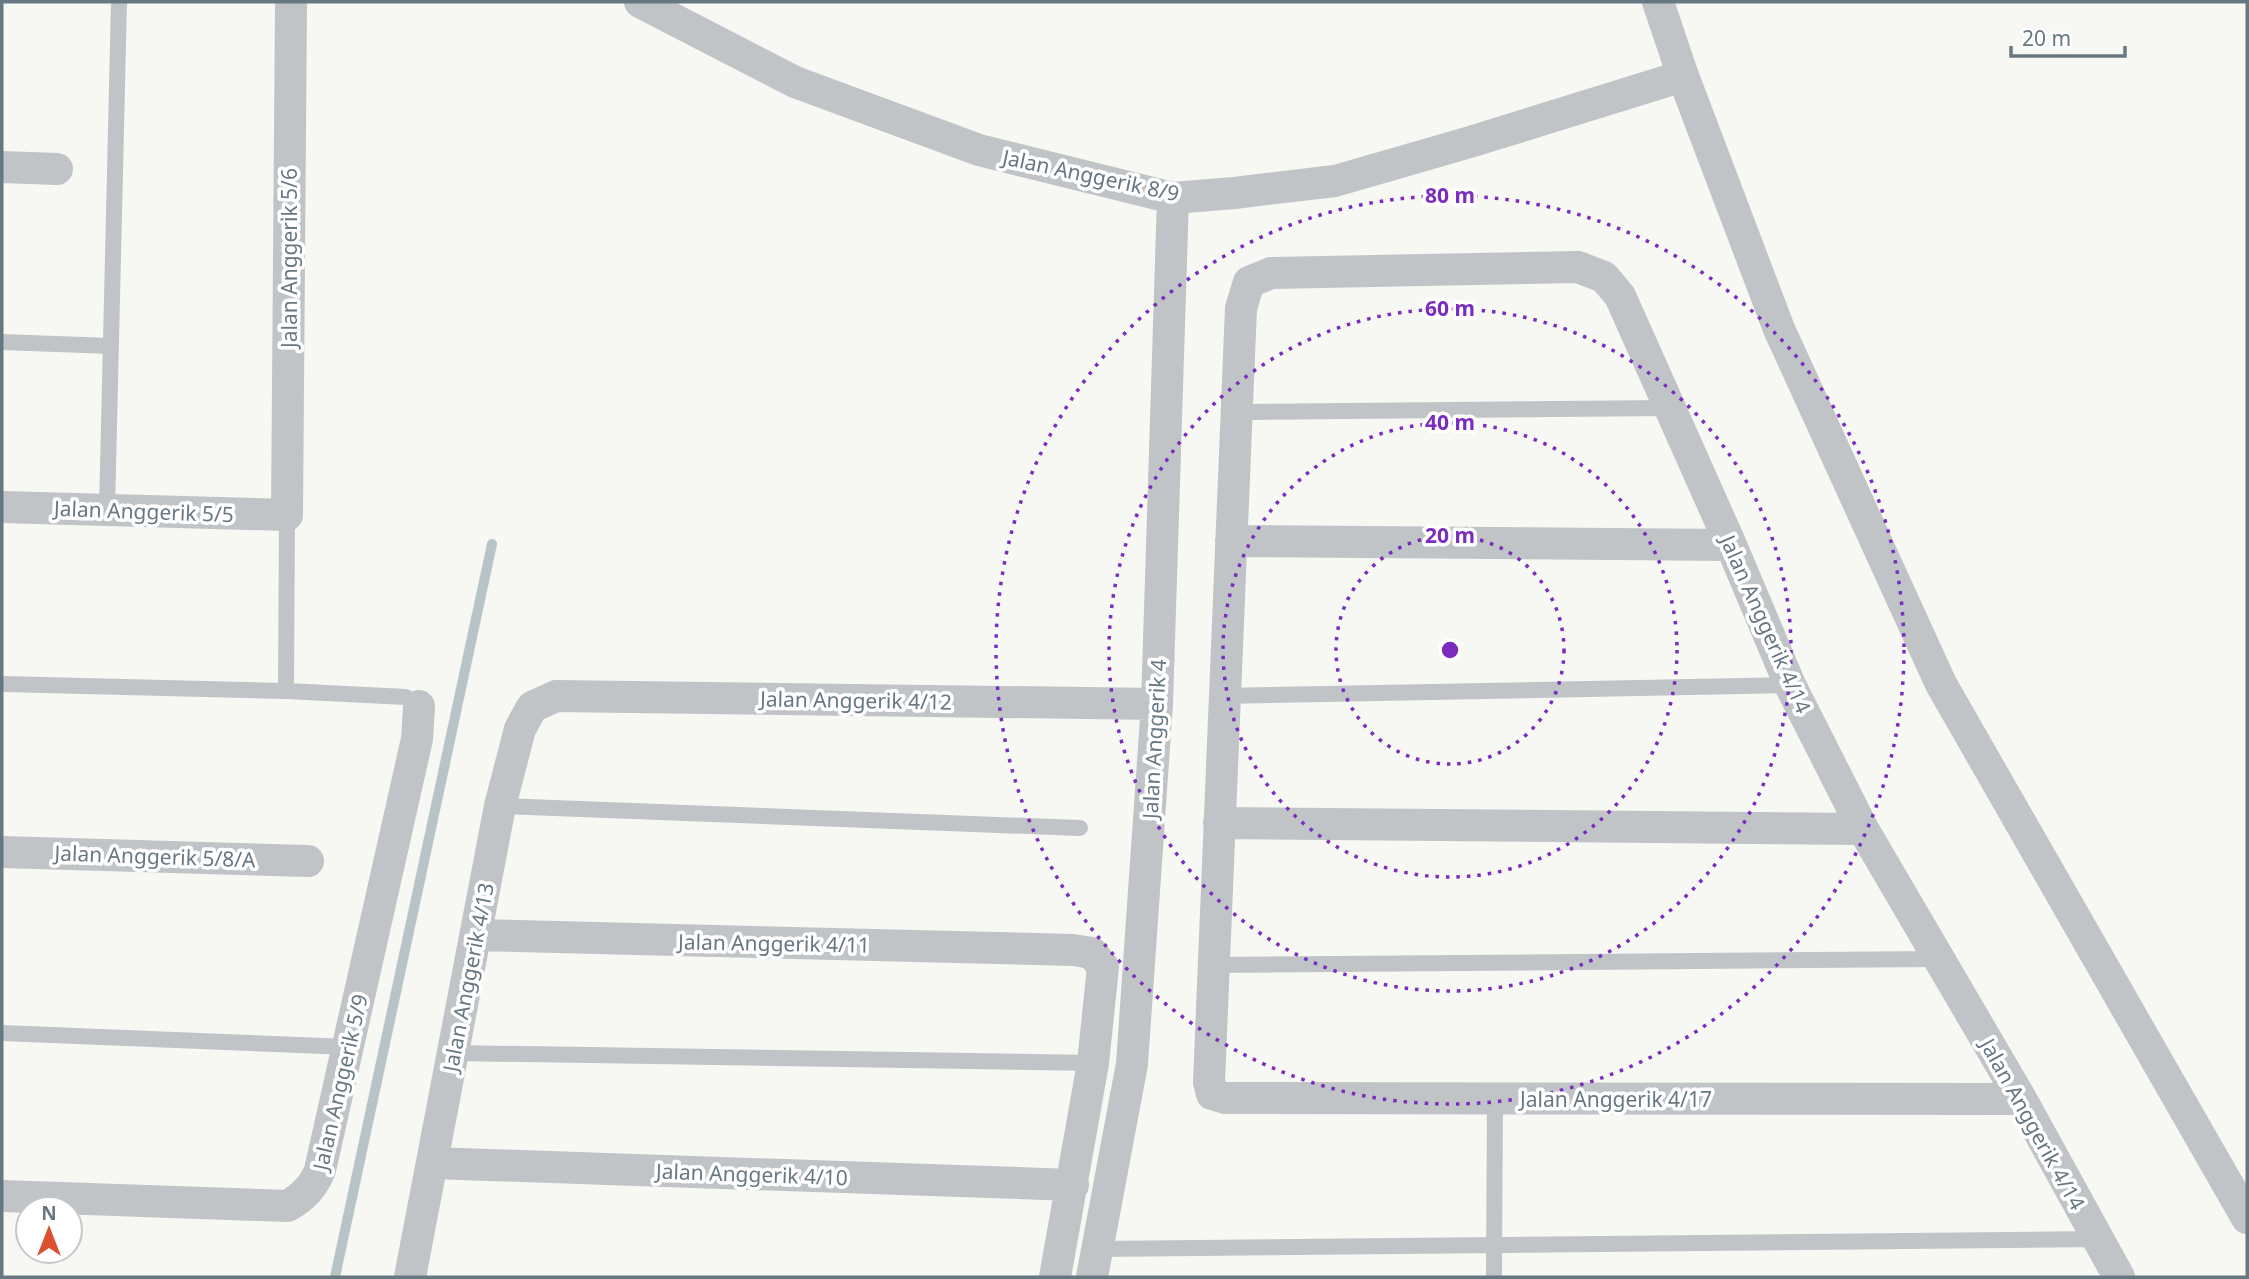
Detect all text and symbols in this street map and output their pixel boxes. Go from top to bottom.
scale bar [2011,14,2125,58]
text: 20 m [2022,24,2071,52]
street label: Jalan Anggerik 8/9 [998,142,1182,207]
street label: Jalan Anggerik 5/6 [275,168,303,350]
text: 80 m [1425,181,1475,209]
text: 60 m [1425,294,1475,322]
text: 40 m [1425,408,1475,436]
street label: Jalan Anggerik 5/5 [52,494,234,528]
text: 20 m [1425,521,1475,549]
street label: Jalan Anggerik 4/14 [1713,529,1818,717]
centre of rings [1438,638,1462,662]
street label: Jalan Anggerik 4 [1136,658,1172,822]
street label: Jalan Anggerik 4/12 [758,684,952,716]
street label: Jalan Anggerik 5/8/A [52,838,257,874]
street label: Jalan Anggerik 4/13 [436,880,500,1076]
street label: Jalan Anggerik 4/11 [676,927,870,959]
street label: Jalan Anggerik 5/9 [306,991,374,1175]
street label: Jalan Anggerik 4/14 [1973,1032,2092,1215]
street label: Jalan Anggerik 4/17 [1518,1085,1712,1113]
street label: Jalan Anggerik 4/10 [654,1157,848,1191]
north arrow [14,1195,84,1265]
text: N [41,1200,57,1226]

